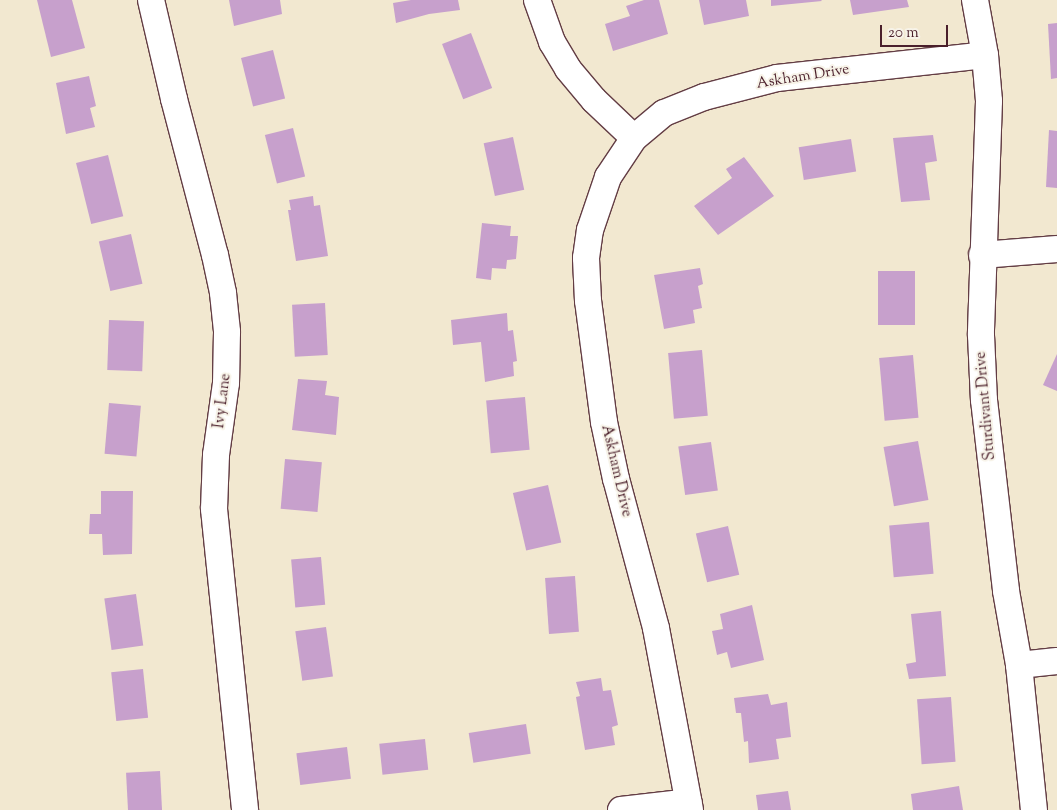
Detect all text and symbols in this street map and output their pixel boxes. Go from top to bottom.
scale bar [882,15,950,47]
text: 20 m [888,23,919,44]
street label: Askham Drive [755,61,851,93]
street label: Sturdivant Drive [972,351,1000,461]
street label: Ivy Lane [211,373,235,429]
street label: Askham Drive [597,423,635,519]

